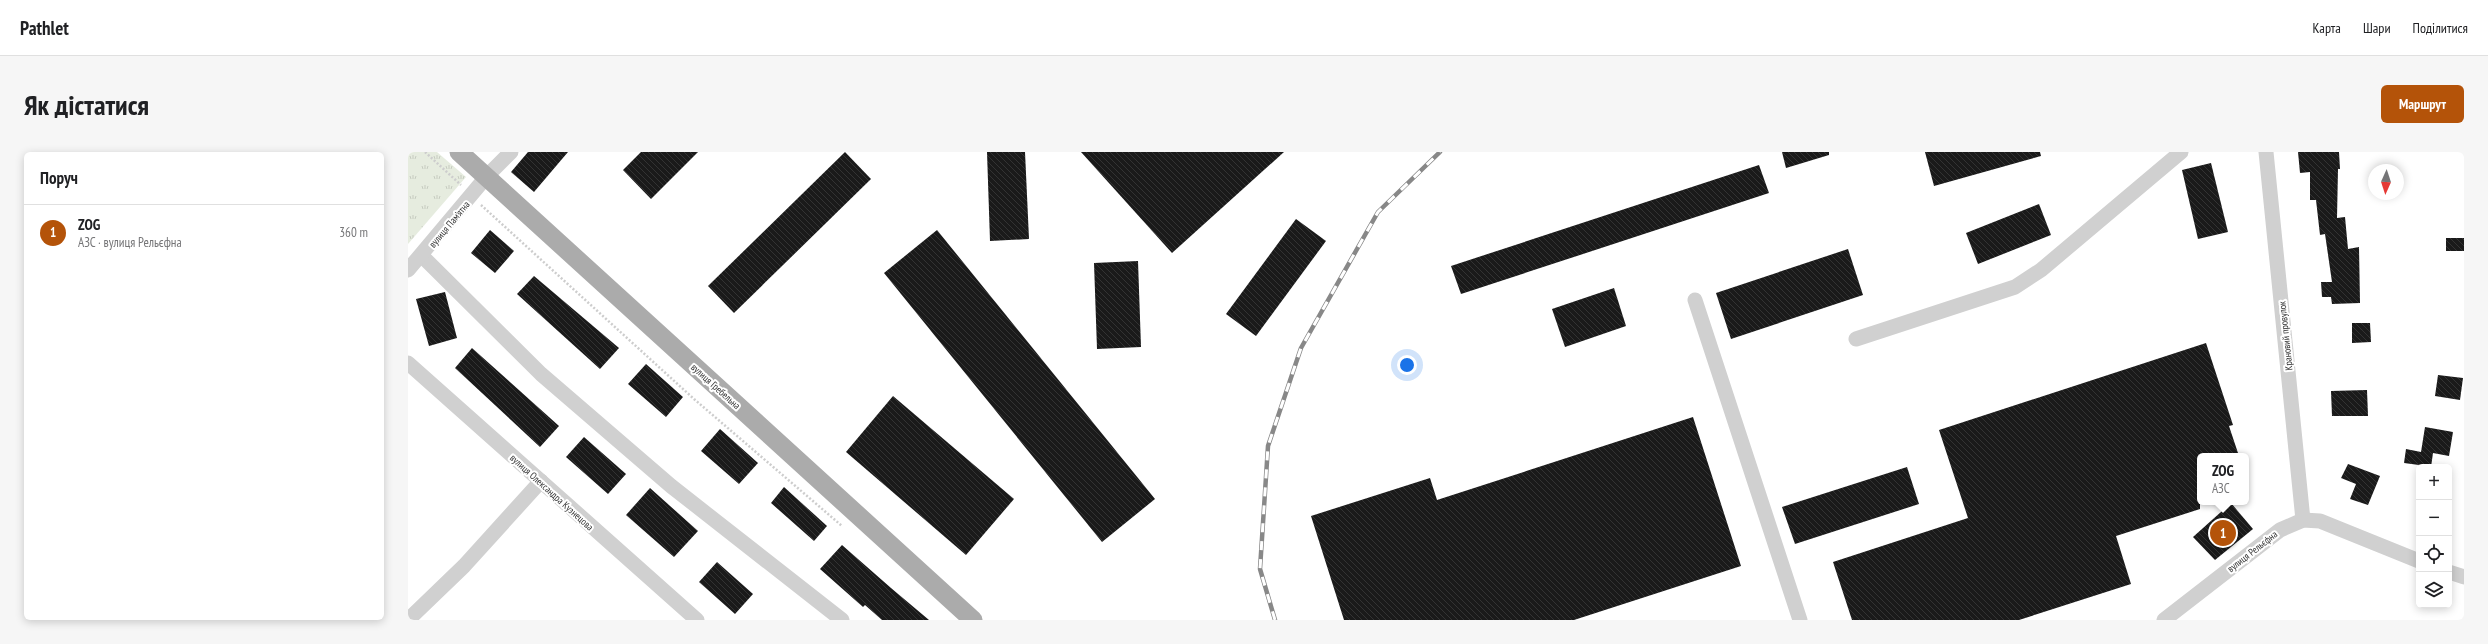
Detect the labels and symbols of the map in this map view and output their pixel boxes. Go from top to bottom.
north arrow [2368,164,2404,200]
street label: вулиця Пам’ятна [426,198,473,250]
street label: Крановий провулок [2275,300,2296,371]
your location [1397,355,1417,375]
street label: вулиця Гребельна [688,361,743,412]
street label: вулиця Олександра Кузнецова [507,451,596,533]
pin: 1 [2210,518,2236,548]
street label: вулиця Рельєфна [2225,528,2280,575]

